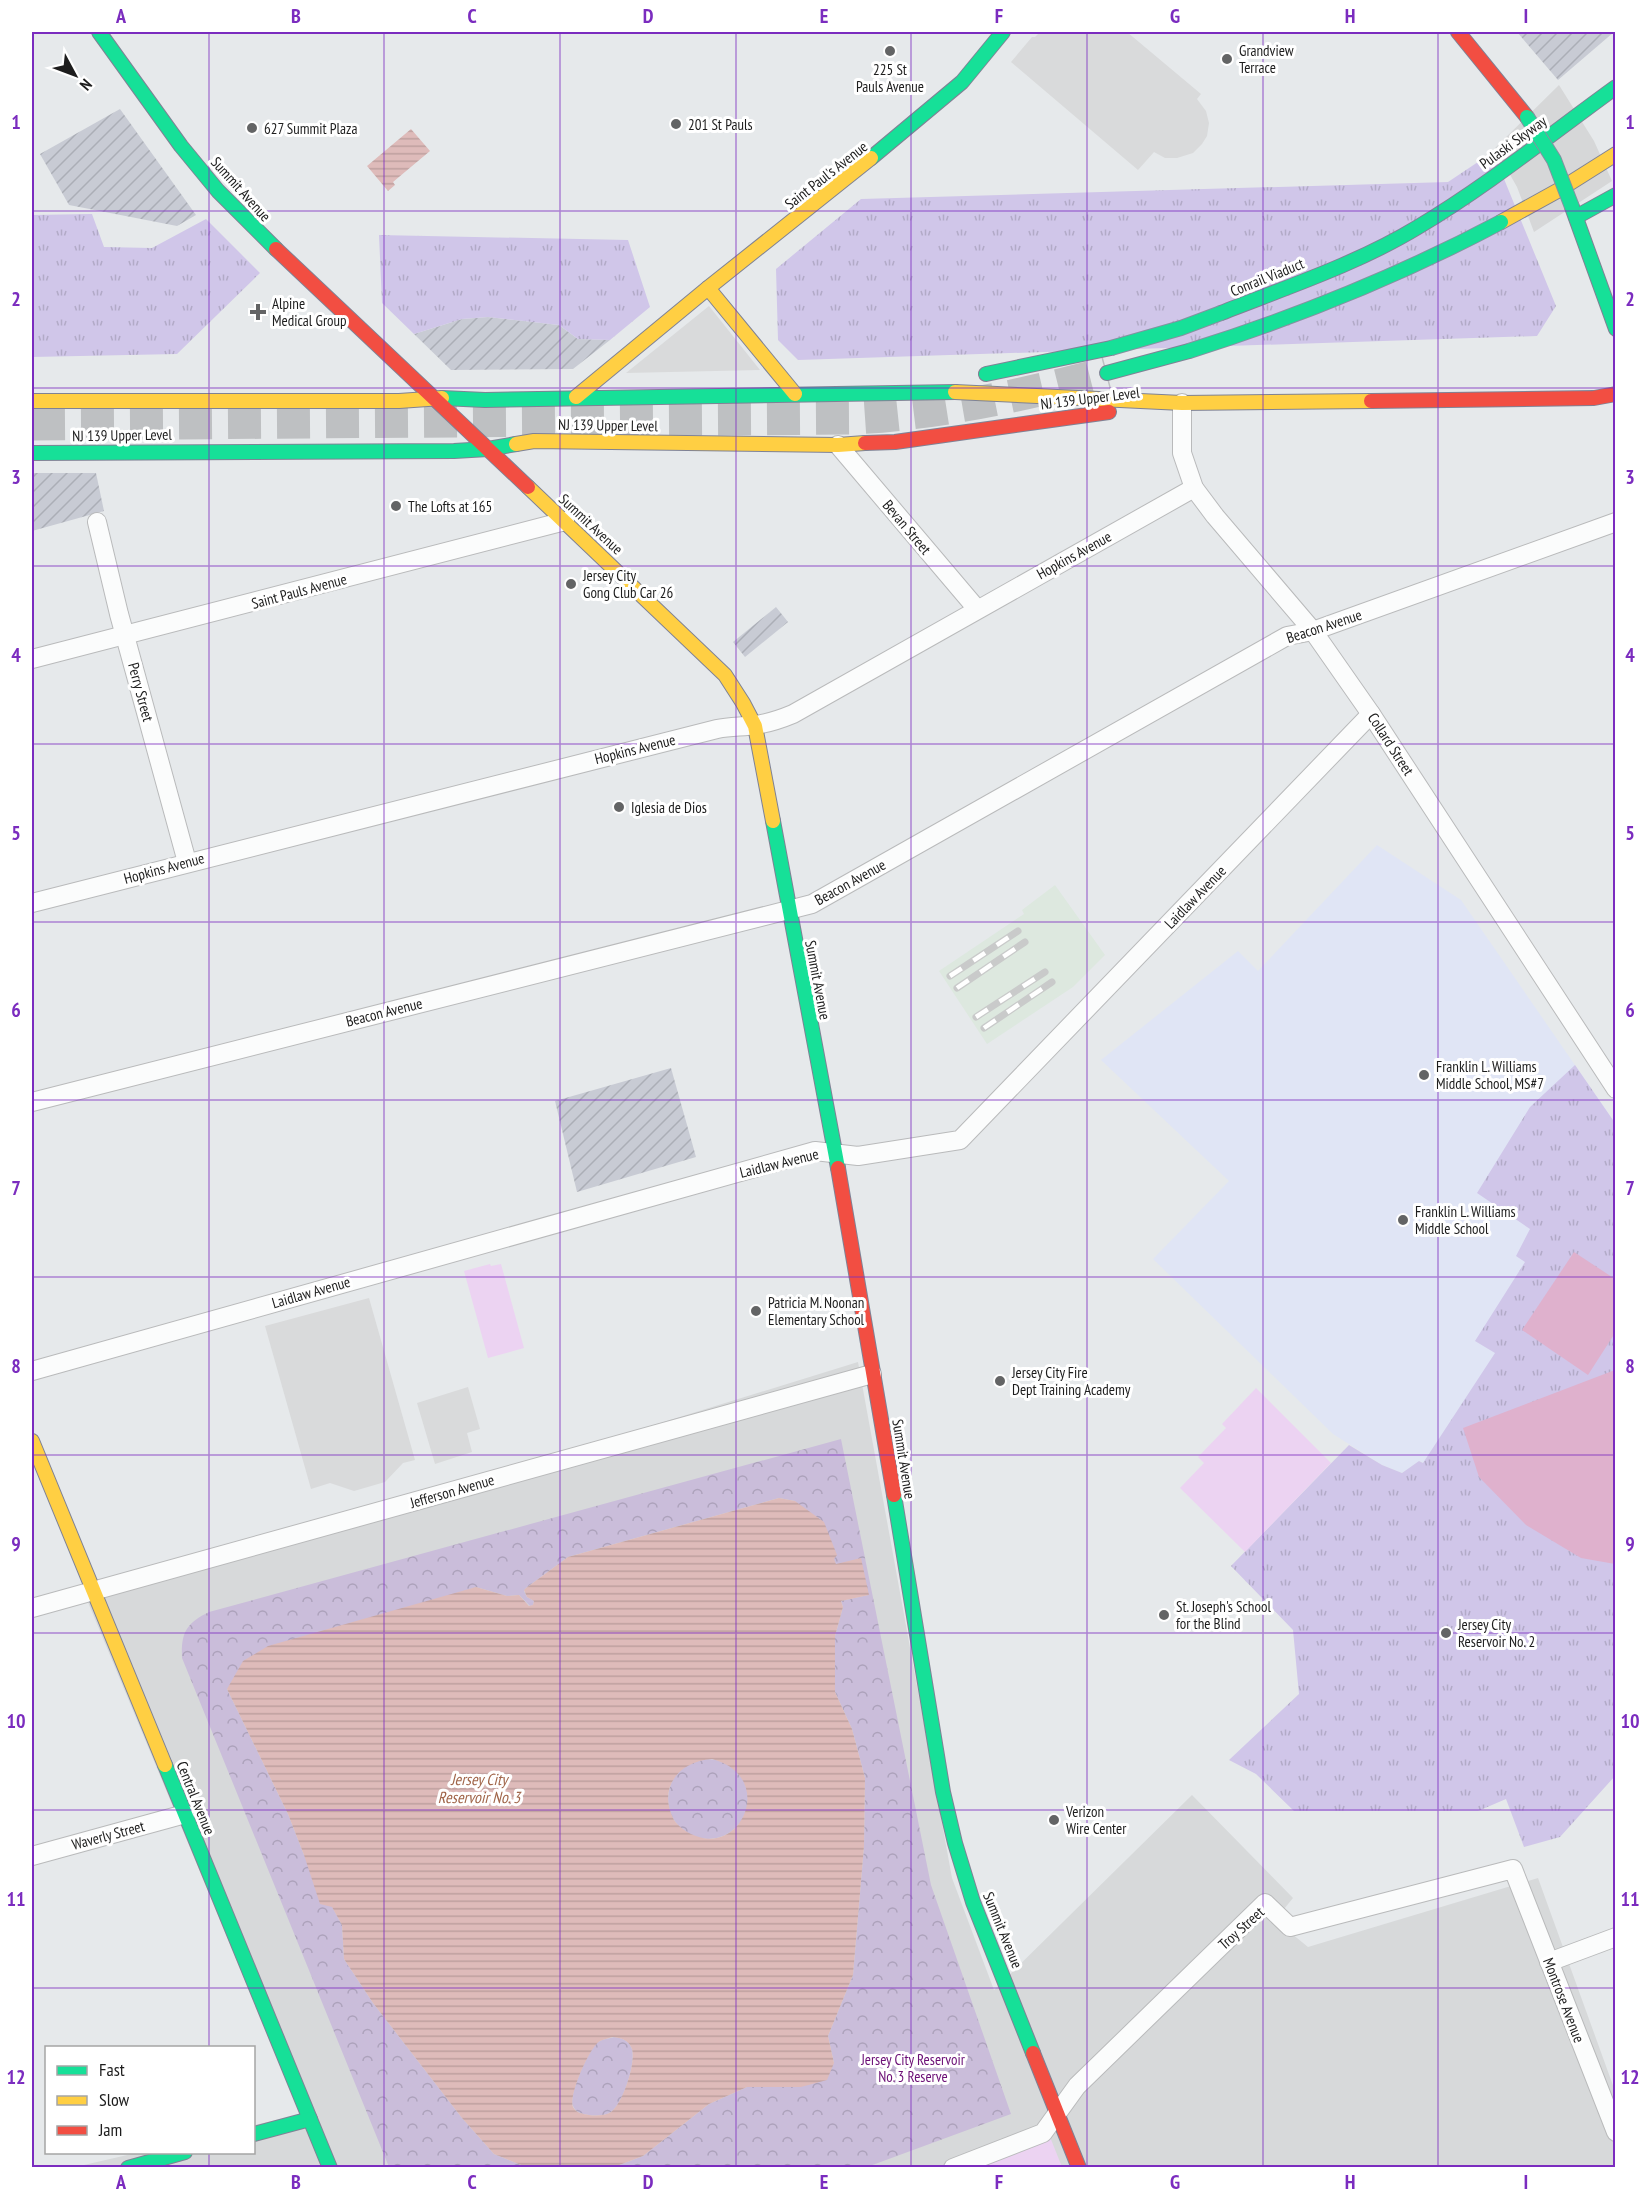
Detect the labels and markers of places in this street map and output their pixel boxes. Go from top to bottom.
place label: Grandview Terrace [1239,41,1294,77]
marker: 225 St Pauls Avenue [883,44,897,58]
marker: Grandview Terrace [1220,52,1234,66]
place label: 225 St Pauls Avenue [856,60,924,96]
place label: 201 St Pauls [688,115,753,134]
marker: 201 St Pauls [669,117,683,131]
place label: 627 Summit Plaza [264,119,357,138]
marker: 627 Summit Plaza [245,121,259,135]
place label: Alpine Medical Group [272,294,347,330]
marker: Alpine Medical Group [249,303,267,321]
place label: The Lofts at 165 [408,497,492,516]
marker: The Lofts at 165 [389,499,403,513]
place label: Jersey City Gong Club Car 26 [582,566,673,602]
marker: Jersey City Gong Club Car 26 [564,577,578,591]
place label: Iglesia de Dios [631,798,707,817]
marker: Iglesia de Dios [612,800,626,814]
place label: Franklin L. Williams Middle School, MS#7 [1436,1057,1544,1093]
marker: Franklin L. Williams Middle School, MS#7 [1417,1068,1431,1082]
place label: Franklin L. Williams Middle School [1415,1202,1516,1238]
marker: Franklin L. Williams Middle School [1396,1213,1410,1227]
place label: Patricia M. Noonan Elementary School [768,1293,865,1329]
marker: Patricia M. Noonan Elementary School [749,1304,763,1318]
place label: Jersey City Fire Dept Training Academy [1011,1363,1131,1399]
marker: Jersey City Fire Dept Training Academy [993,1374,1007,1388]
place label: St. Joseph's School for the Blind [1176,1597,1271,1633]
marker: St. Joseph's School for the Blind [1157,1608,1171,1622]
place label: Jersey City Reservoir No. 2 [1457,1615,1535,1651]
marker: Jersey City Reservoir No. 2 [1439,1626,1453,1640]
place label: Verizon Wire Center [1065,1802,1127,1838]
marker: Verizon Wire Center [1047,1813,1061,1827]

